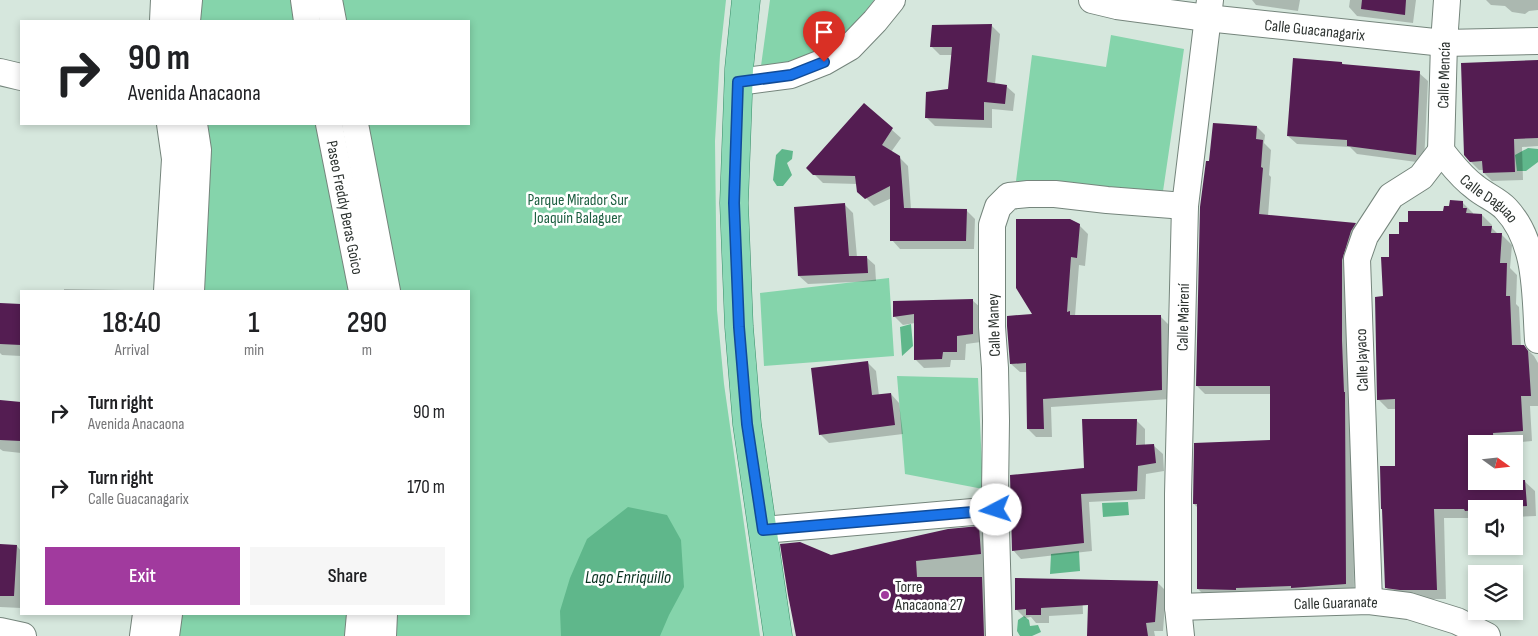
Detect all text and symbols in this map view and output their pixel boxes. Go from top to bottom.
pin [803,11,845,62]
street label: Calle Guacanagarix [1264,16,1366,46]
icon: arrive [810,18,838,46]
text: 90 m [128,37,190,80]
icon: right [45,40,110,105]
street label: Calle Mencía [1434,41,1455,109]
text: Avenida Anacaona [128,80,261,107]
street label: Paseo Freddy Beras Goico [321,139,367,276]
street label: Calle Daguao [1455,171,1522,227]
park label: Parque Mirador Sur Joaquín Balaguer [528,191,629,228]
street label: Calle Mairení [1173,283,1194,351]
street label: Calle Maney [984,293,1005,357]
text: 18:40 [103,305,161,341]
text: 1 [248,305,260,341]
text: 290 [347,305,387,341]
street label: Calle Jayaco [1352,328,1373,392]
text: Arrival [115,341,149,360]
text: min [244,341,264,360]
text: m [362,341,372,360]
text: Turn right [88,392,153,415]
icon: right [45,399,73,427]
text: 90 m [413,401,445,424]
text: Avenida Anacaona [88,415,185,434]
north arrow [1468,435,1522,490]
map controls [1468,435,1523,620]
text: Turn right [88,467,153,490]
icon: right [45,474,73,502]
text: 170 m [407,476,445,499]
position arrow [969,483,1021,535]
text: Calle Guacanagarix [88,490,189,509]
button: sound [1468,500,1523,555]
button: Exit [45,547,240,605]
button: Share [250,547,445,605]
button: layers [1468,565,1523,620]
water label: Lago Enriquillo [585,567,672,588]
place label: Torre Anacaona 27 [894,578,963,615]
marker: Torre Anacaona 27 [879,589,891,601]
street label: Calle Guaranate [1294,593,1379,614]

